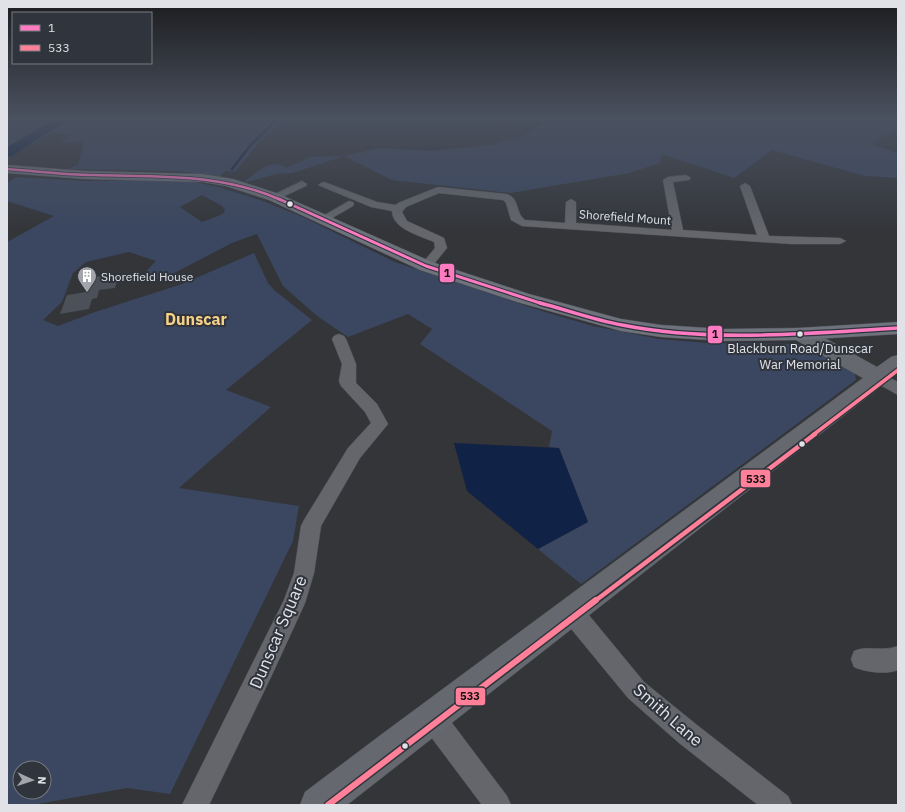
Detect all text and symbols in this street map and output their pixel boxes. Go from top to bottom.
legend [12,12,152,64]
text: 1 [48,20,55,35]
text: 533 [48,40,70,55]
unlabelled marker [285,199,295,209]
street label: Shorefield Mount [578,206,672,228]
line badge: 1 [439,263,455,283]
building icon: Shorefield House [76,265,98,293]
text: 1 [444,266,451,280]
place label: Shorefield House [101,269,194,284]
district label: Dunscar [165,309,228,329]
line badge: 1 [707,325,723,344]
text: 1 [712,327,719,341]
marker: Blackburn Road/Dunscar War Memorial [795,329,805,339]
place label: Blackburn Road/Dunscar War Memorial [727,340,873,373]
unlabelled marker [797,439,807,449]
line badge: 533 [740,469,771,488]
text: 533 [746,472,766,486]
street label: Dunscar Square [244,572,312,692]
street label: Smith Lane [629,679,707,751]
line badge: 533 [455,687,486,706]
text: 533 [460,689,480,703]
unlabelled marker [400,741,410,751]
north arrow [12,760,52,800]
text: N [35,776,49,785]

